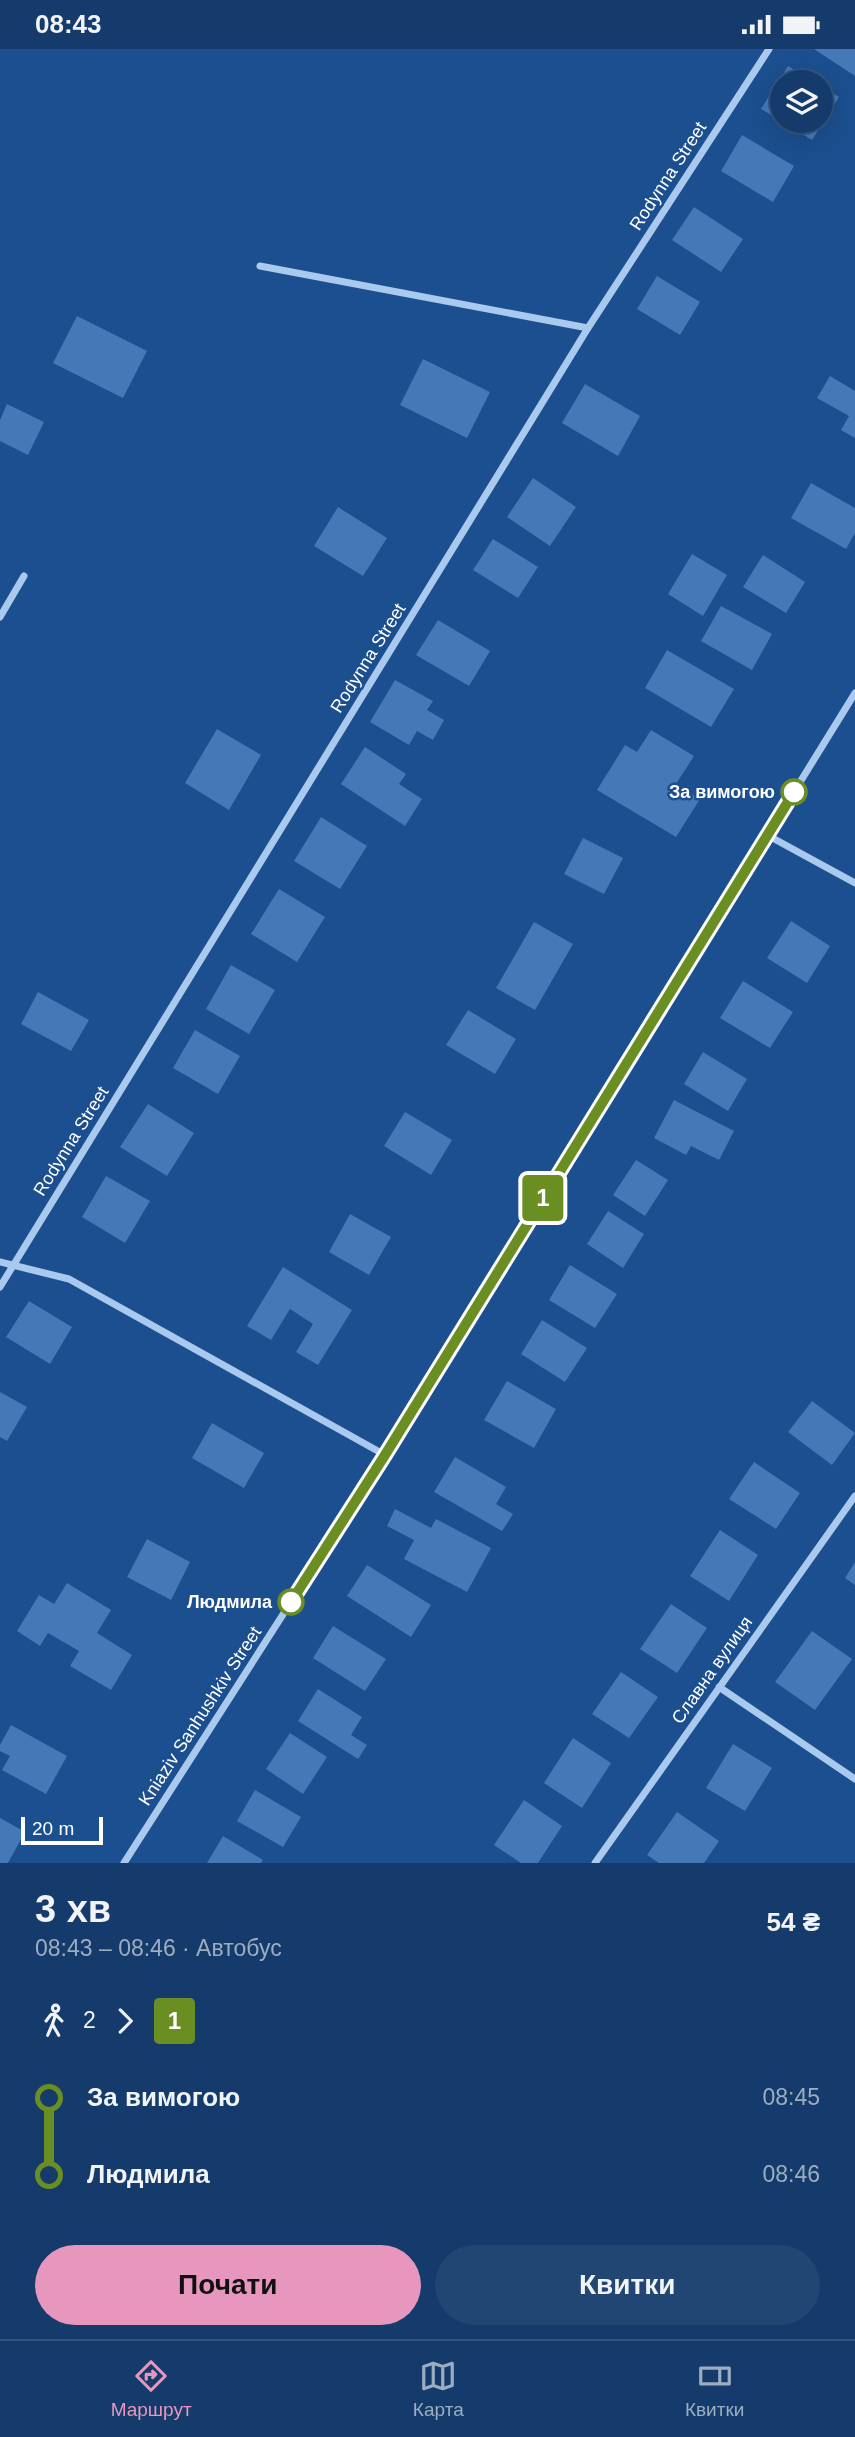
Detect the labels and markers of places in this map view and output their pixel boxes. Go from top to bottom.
marker: За вимогою [781,779,807,805]
place label: За вимогою [669,782,775,802]
marker: Людмила [278,1589,304,1615]
place label: Людмила [187,1592,273,1612]

